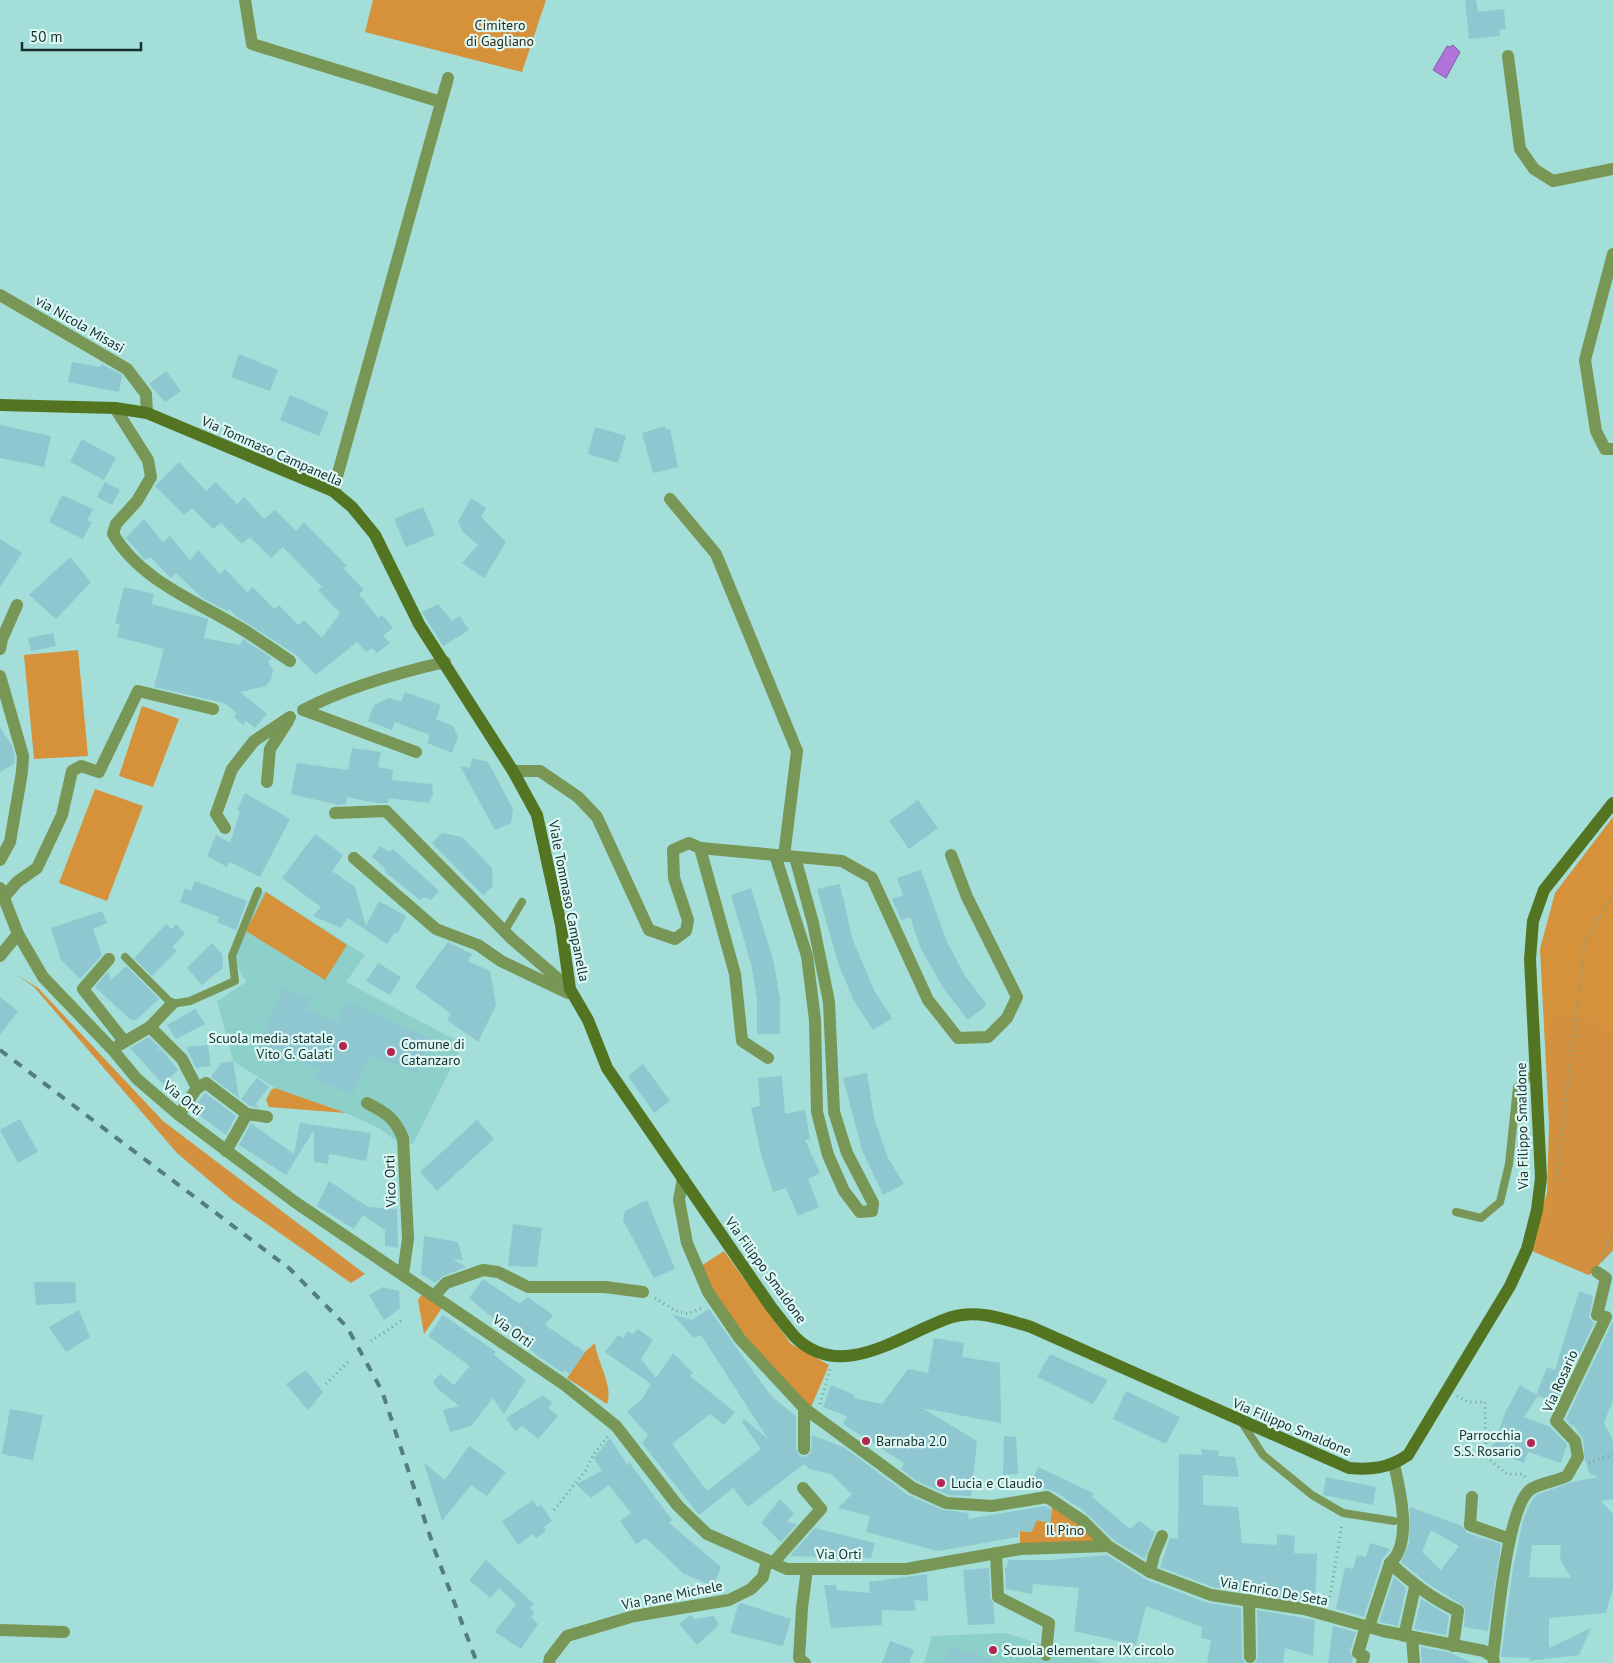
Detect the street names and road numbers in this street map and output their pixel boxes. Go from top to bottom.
street label: via Nicola Misasi [32,291,128,357]
street label: Via Tommaso Campanella [198,411,345,490]
street label: Viale Tommaso Campanella [544,818,593,983]
street label: Via Filippo Smaldone [1512,1062,1532,1191]
street label: Via Orti [159,1076,206,1119]
street label: Vico Orti [380,1155,400,1208]
street label: Via Filippo Smaldone [721,1212,811,1327]
street label: Via Orti [488,1310,537,1351]
street label: Via Rosario [1538,1347,1582,1416]
street label: Via Filippo Smaldone [1229,1393,1354,1460]
street label: Via Orti [815,1545,862,1563]
street label: Via Enrico De Seta [1218,1572,1330,1609]
street label: Via Pane Michele [619,1576,724,1614]

